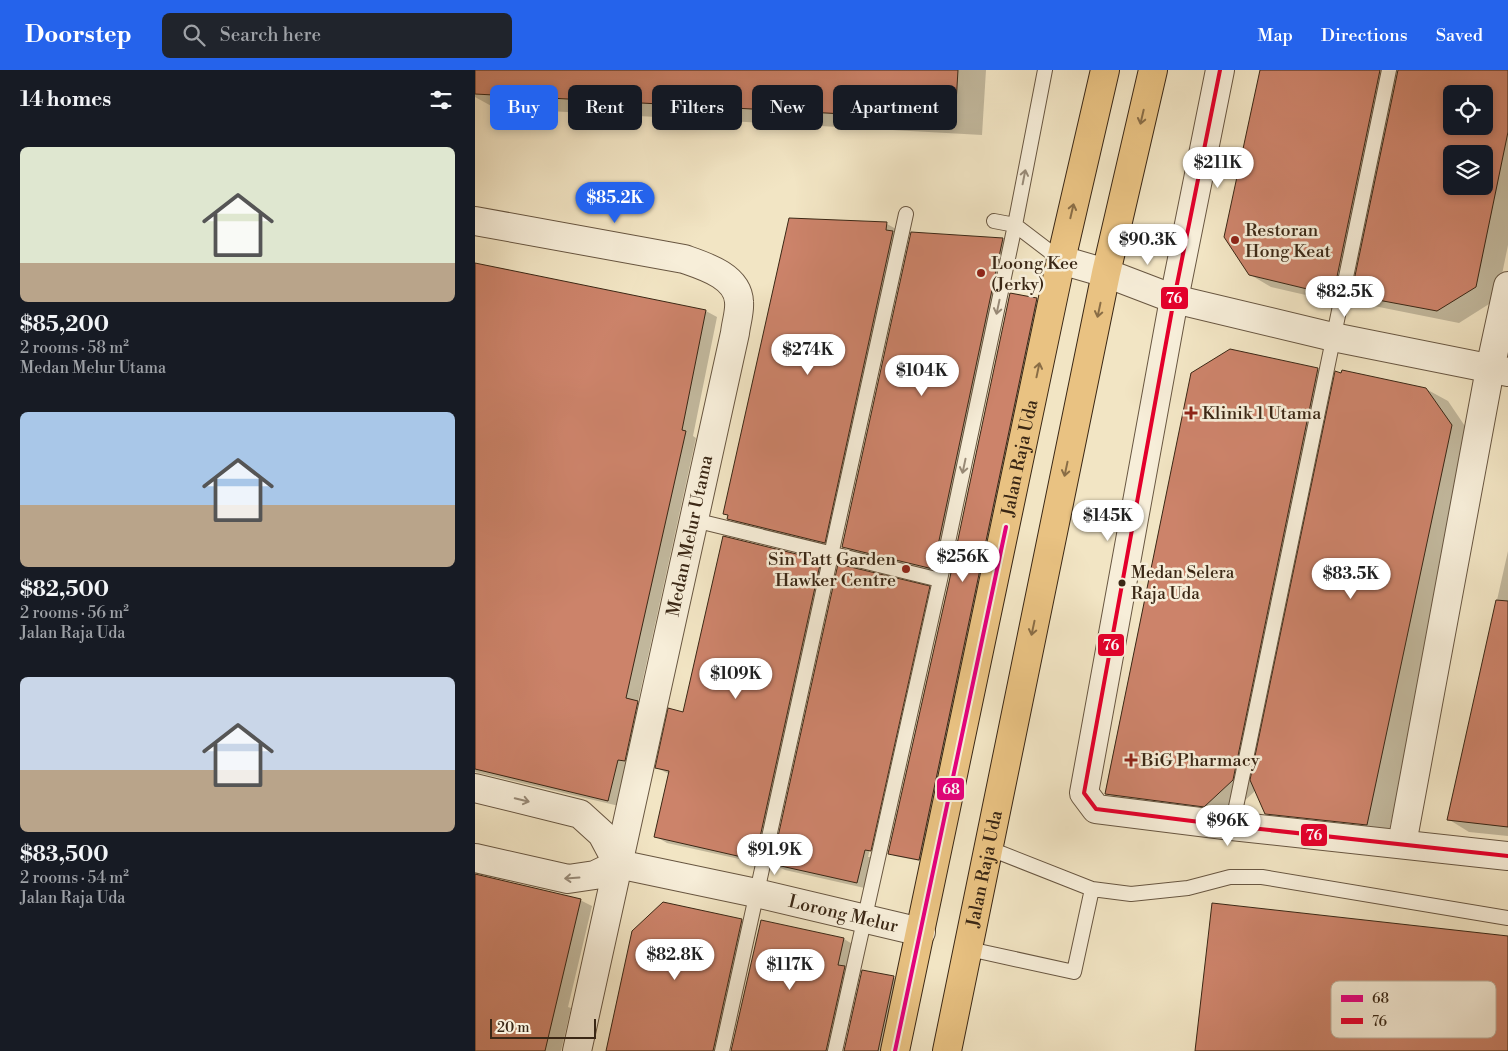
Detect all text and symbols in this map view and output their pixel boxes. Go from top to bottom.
search box [162,13,512,58]
text: Doorstep [25,20,132,50]
icon: search [180,21,208,49]
text: Search here [220,23,321,47]
text: Map [1257,24,1293,47]
text: Directions [1321,24,1408,47]
text: Saved [1436,24,1483,47]
chip: Buy [490,85,558,130]
chip: Rent [568,85,642,130]
chip: Filters [652,85,742,130]
chip: New [752,85,823,130]
chip: Apartment [833,85,957,130]
map controls [1443,85,1493,195]
button: locate [1443,85,1493,135]
icon: filters [427,86,455,114]
text: 14 homes [20,87,111,113]
one-way arrow [1137,109,1146,125]
button: layers [1443,145,1493,195]
pin: $211K [1183,146,1253,189]
text: $211K [1194,153,1242,173]
one-way arrow [1020,169,1030,185]
icon: home [193,180,283,270]
pin: $85.2K [574,182,656,224]
text: $85.2K [587,188,643,208]
one-way arrow [1068,203,1077,219]
place label: Restoran Hong Keat [1245,219,1332,263]
pin: $90.3K [1107,224,1189,266]
text: $90.3K [1119,230,1177,250]
marker: Restoran Hong Keat [1229,234,1241,246]
place label: Loong Kee (Jerky) [991,252,1078,296]
marker: Loong Kee (Jerky) [975,267,987,279]
pin: $82.5K [1304,276,1386,318]
text: $82.5K [1317,282,1373,302]
line badge: 76 [1160,286,1189,310]
text: 76 [1166,290,1182,308]
one-way arrow [993,298,1002,314]
one-way arrow [1094,302,1103,318]
text: $85,200 [20,312,109,338]
pin: $274K [773,334,843,376]
text: 2 rooms · 58 m² [20,338,129,358]
text: $274K [782,340,834,360]
pin: $104K [887,354,957,397]
text: Medan Melur Utama [20,358,166,378]
text: $104K [896,361,948,381]
one-way arrow [1034,362,1043,378]
street label: Jalan Raja Uda [996,397,1043,519]
place label: Klinik 1 Utama [1202,402,1322,425]
marker: Klinik 1 Utama [1184,406,1198,420]
icon: home [193,445,283,535]
street label: Medan Melur Utama [662,452,719,619]
one-way arrow [959,457,968,473]
one-way arrow [1061,461,1070,477]
pin: $145K [1073,500,1143,542]
text: $145K [1083,506,1133,526]
pin: $256K [928,540,998,583]
text: $256K [937,547,989,567]
place label: Sin Tatt Garden Hawker Centre [768,548,896,592]
pin: $83.5K [1310,558,1392,600]
place label: Medan Selera Raja Uda [1131,562,1235,605]
marker: Sin Tatt Garden Hawker Centre [900,563,912,575]
text: $83.5K [1323,564,1379,584]
text: $82,500 [20,577,109,603]
marker: Medan Selera Raja Uda [1117,578,1127,588]
text: 2 rooms · 56 m² [20,603,129,623]
one-way arrow [1028,620,1037,636]
text: Jalan Raja Uda [20,623,125,643]
line badge: 76 [1097,633,1125,657]
text: 76 [1103,637,1119,655]
pin: $109K [701,658,771,700]
text: $109K [710,664,762,684]
icon: home [193,710,283,800]
place label: BiG Pharmacy [1140,749,1260,772]
marker: BiG Pharmacy [1125,754,1137,766]
line badge: 68 [936,777,965,801]
text: 68 [942,781,960,799]
one-way arrow [514,795,530,805]
pin: $96K [1198,804,1258,847]
street label: Jalan Raja Uda [961,807,1008,930]
text: $96K [1207,811,1249,831]
line badge: 76 [1300,823,1328,847]
text: 76 [1306,827,1322,845]
pin: $91.9K [734,834,816,876]
text: $91.9K [748,840,802,860]
text: $83,500 [20,842,109,868]
text: 2 rooms · 54 m² [20,868,129,888]
one-way arrow [565,873,581,882]
text: Jalan Raja Uda [20,888,125,908]
street label: Lorong Melur [786,890,901,938]
pin: $82.8K [634,938,716,981]
text: $82.8K [646,945,704,965]
pin: $117K [755,948,825,991]
text: $117K [767,955,813,975]
legend [1331,981,1496,1038]
text: 68 [1372,990,1389,1008]
text: 76 [1372,1013,1388,1031]
scale bar [490,1016,596,1039]
text: 20 m [497,1019,529,1037]

